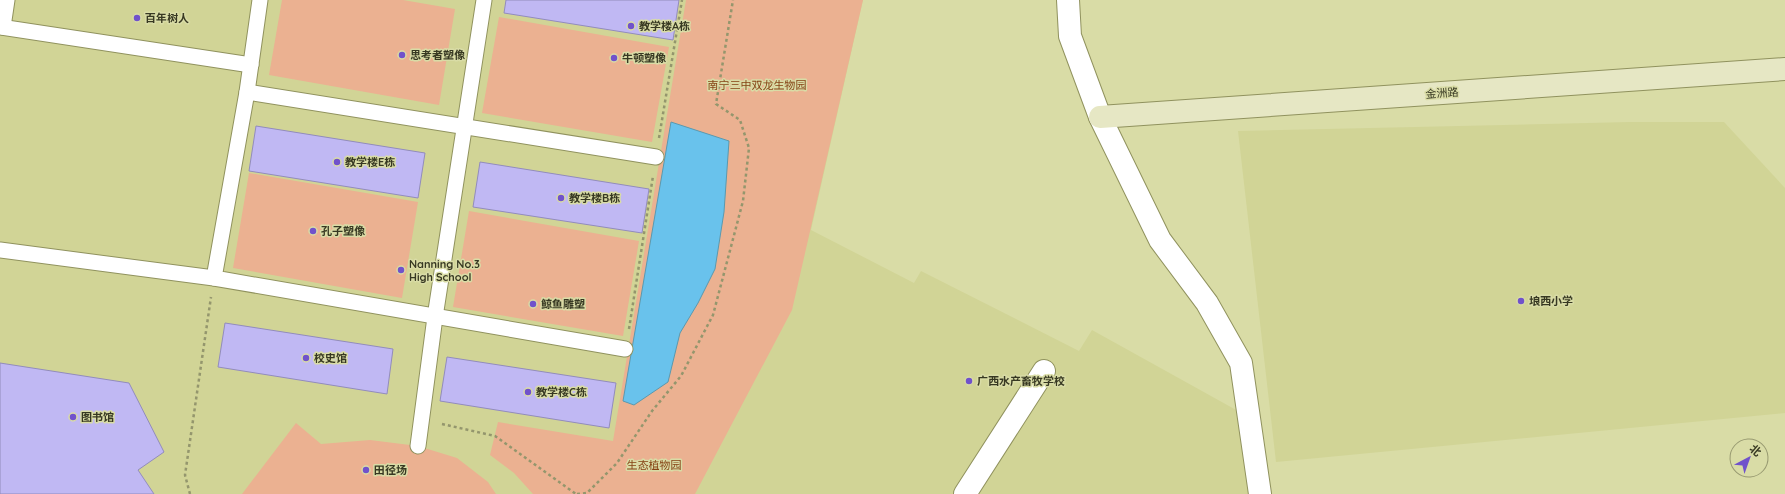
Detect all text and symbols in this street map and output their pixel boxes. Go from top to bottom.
place label: 百年树人 [145,11,189,25]
marker: 百年树人 [132,13,142,23]
place label: 教学楼A栋 [639,19,690,33]
marker: 教学楼A栋 [626,21,636,31]
place label: 思考者塑像 [410,48,465,62]
marker: 思考者塑像 [397,50,407,60]
place label: 牛顿塑像 [622,51,666,65]
marker: 牛顿塑像 [609,53,619,63]
park label: 南宁三中双龙生物园 [708,78,807,92]
street label: 金洲路 [1425,85,1459,101]
place label: 教学楼E栋 [345,155,395,169]
marker: 教学楼E栋 [332,157,342,167]
place label: 教学楼B栋 [569,191,620,205]
marker: 教学楼B栋 [556,193,566,203]
place label: 孔子塑像 [321,224,365,238]
marker: 孔子塑像 [308,226,318,236]
place label: Nanning No.3 High School [409,257,480,284]
marker: Nanning No.3 High School [396,265,406,275]
place label: 埌西小学 [1529,294,1573,308]
marker: 埌西小学 [1516,296,1526,306]
place label: 鲸鱼雕塑 [541,297,585,311]
marker: 鲸鱼雕塑 [528,299,538,309]
place label: 校史馆 [314,351,347,365]
marker: 校史馆 [301,353,311,363]
place label: 广西水产畜牧学校 [977,374,1065,388]
marker: 广西水产畜牧学校 [964,376,974,386]
place label: 教学楼C栋 [536,385,587,399]
marker: 教学楼C栋 [523,387,533,397]
place label: 图书馆 [81,410,114,424]
marker: 图书馆 [68,412,78,422]
north arrow [1729,438,1769,478]
text: 北 [1747,442,1764,459]
park label: 生态植物园 [627,458,682,472]
place label: 田径场 [374,463,407,477]
marker: 田径场 [361,465,371,475]

